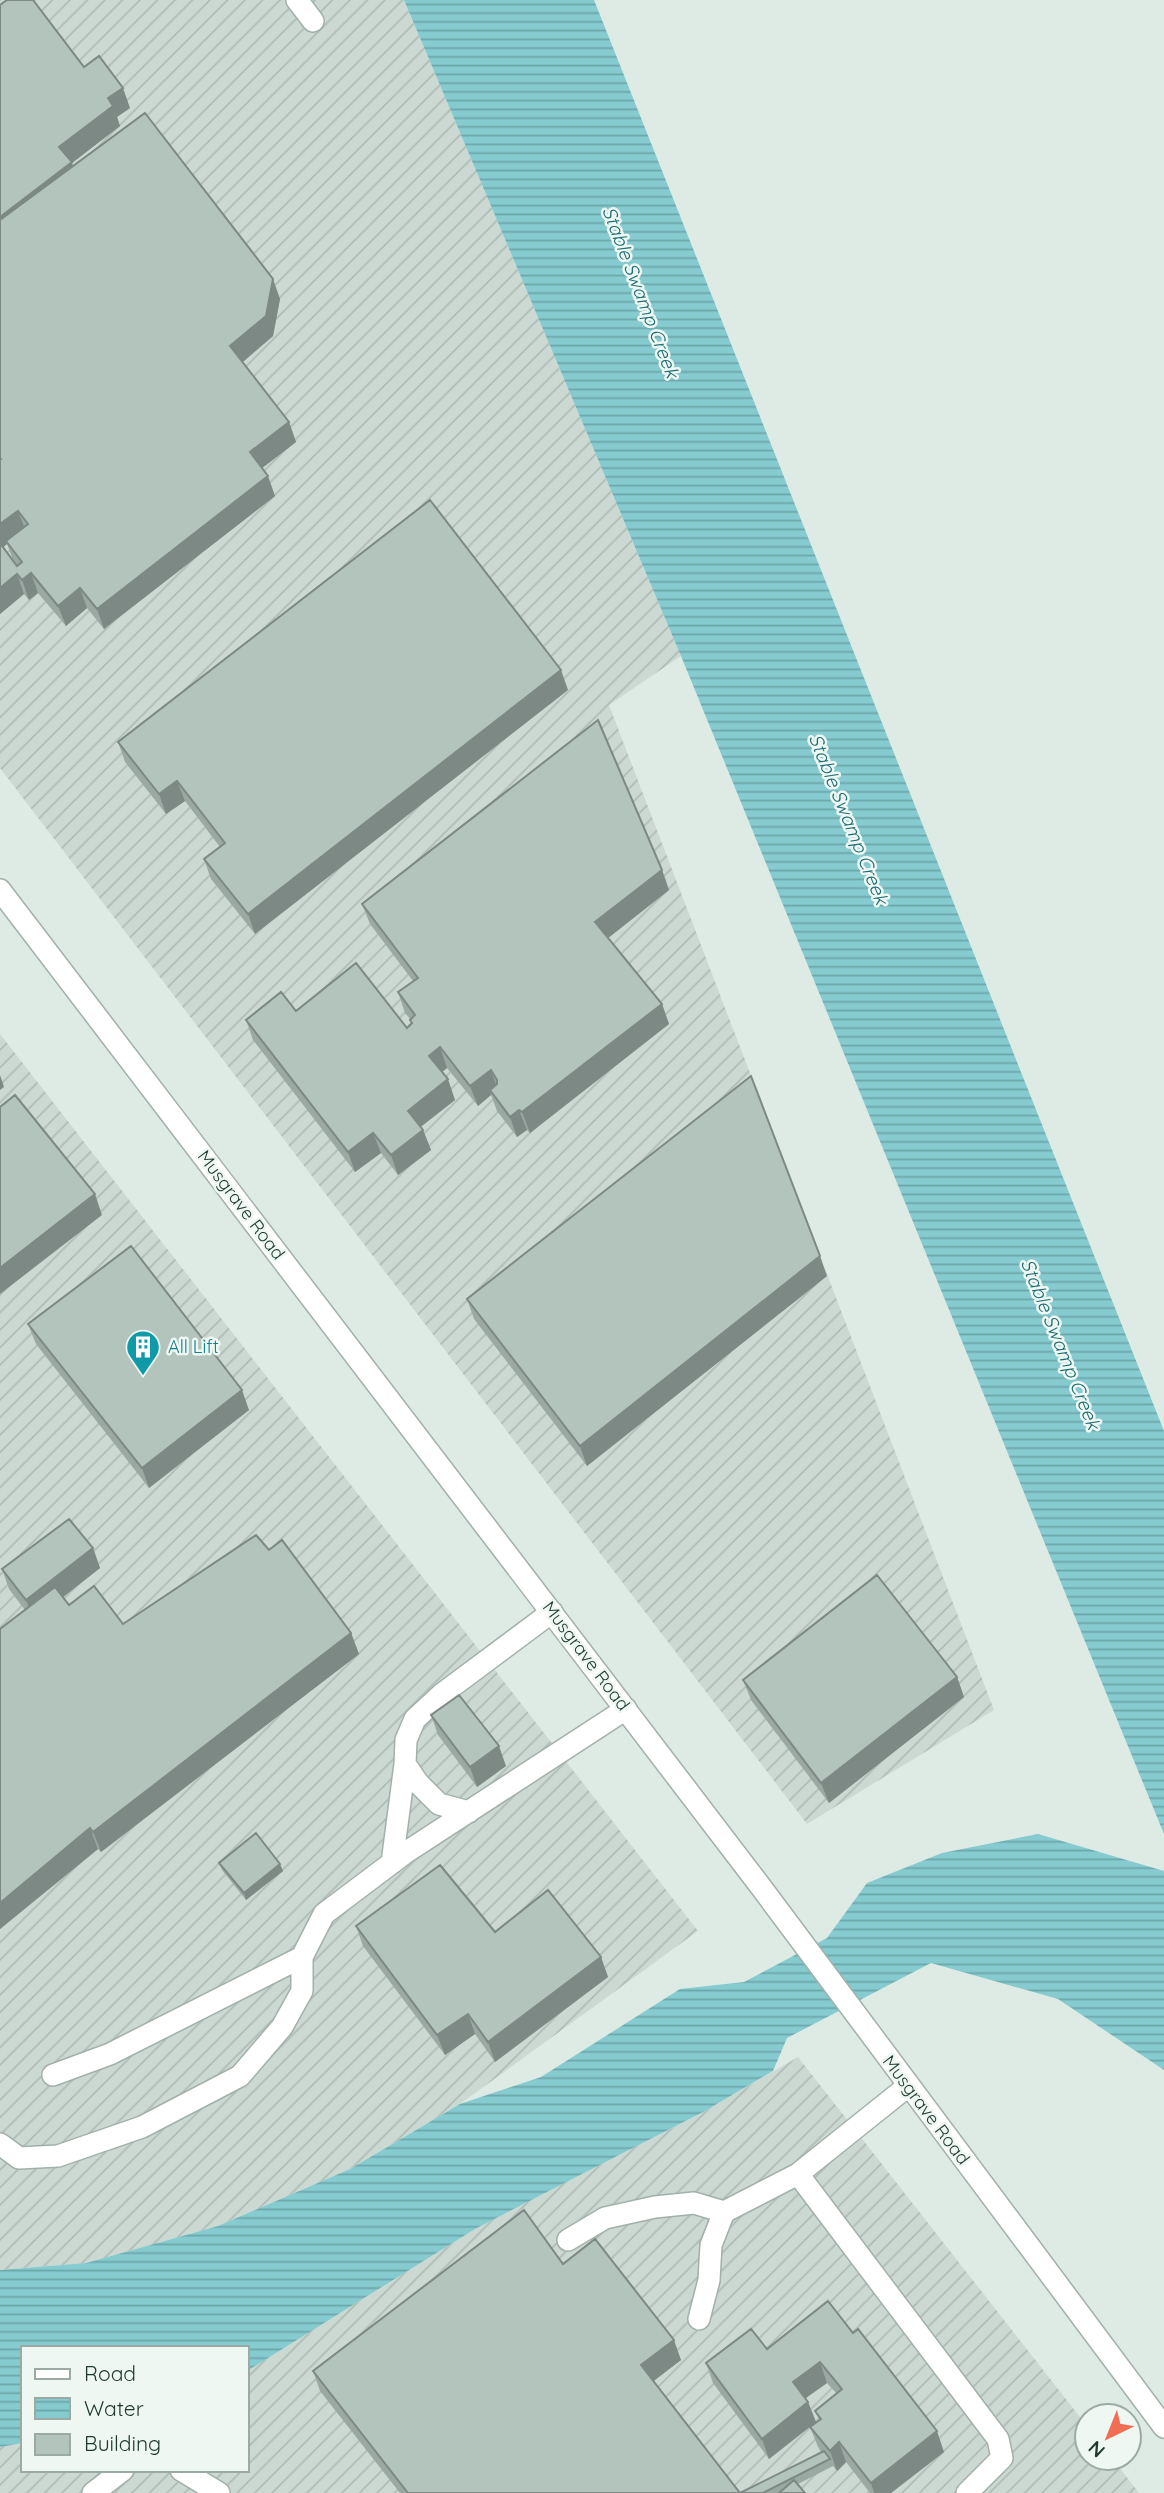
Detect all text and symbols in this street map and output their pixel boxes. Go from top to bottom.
water label: Stable Swamp Creek [597,203,685,383]
water label: Stable Swamp Creek [804,730,895,909]
street label: Musgrave Road [193,1145,290,1264]
water label: Stable Swamp Creek [1016,1255,1107,1434]
building icon: All Lift [124,1328,162,1377]
place label: All Lift [168,1335,219,1358]
street label: Musgrave Road [538,1596,635,1715]
street label: Musgrave Road [878,2050,975,2169]
legend [21,2346,248,2472]
text: Road [84,2360,136,2386]
text: Water [84,2395,144,2421]
north arrow [1073,2402,1143,2472]
text: Building [84,2430,161,2456]
text: N [1083,2436,1110,2463]

